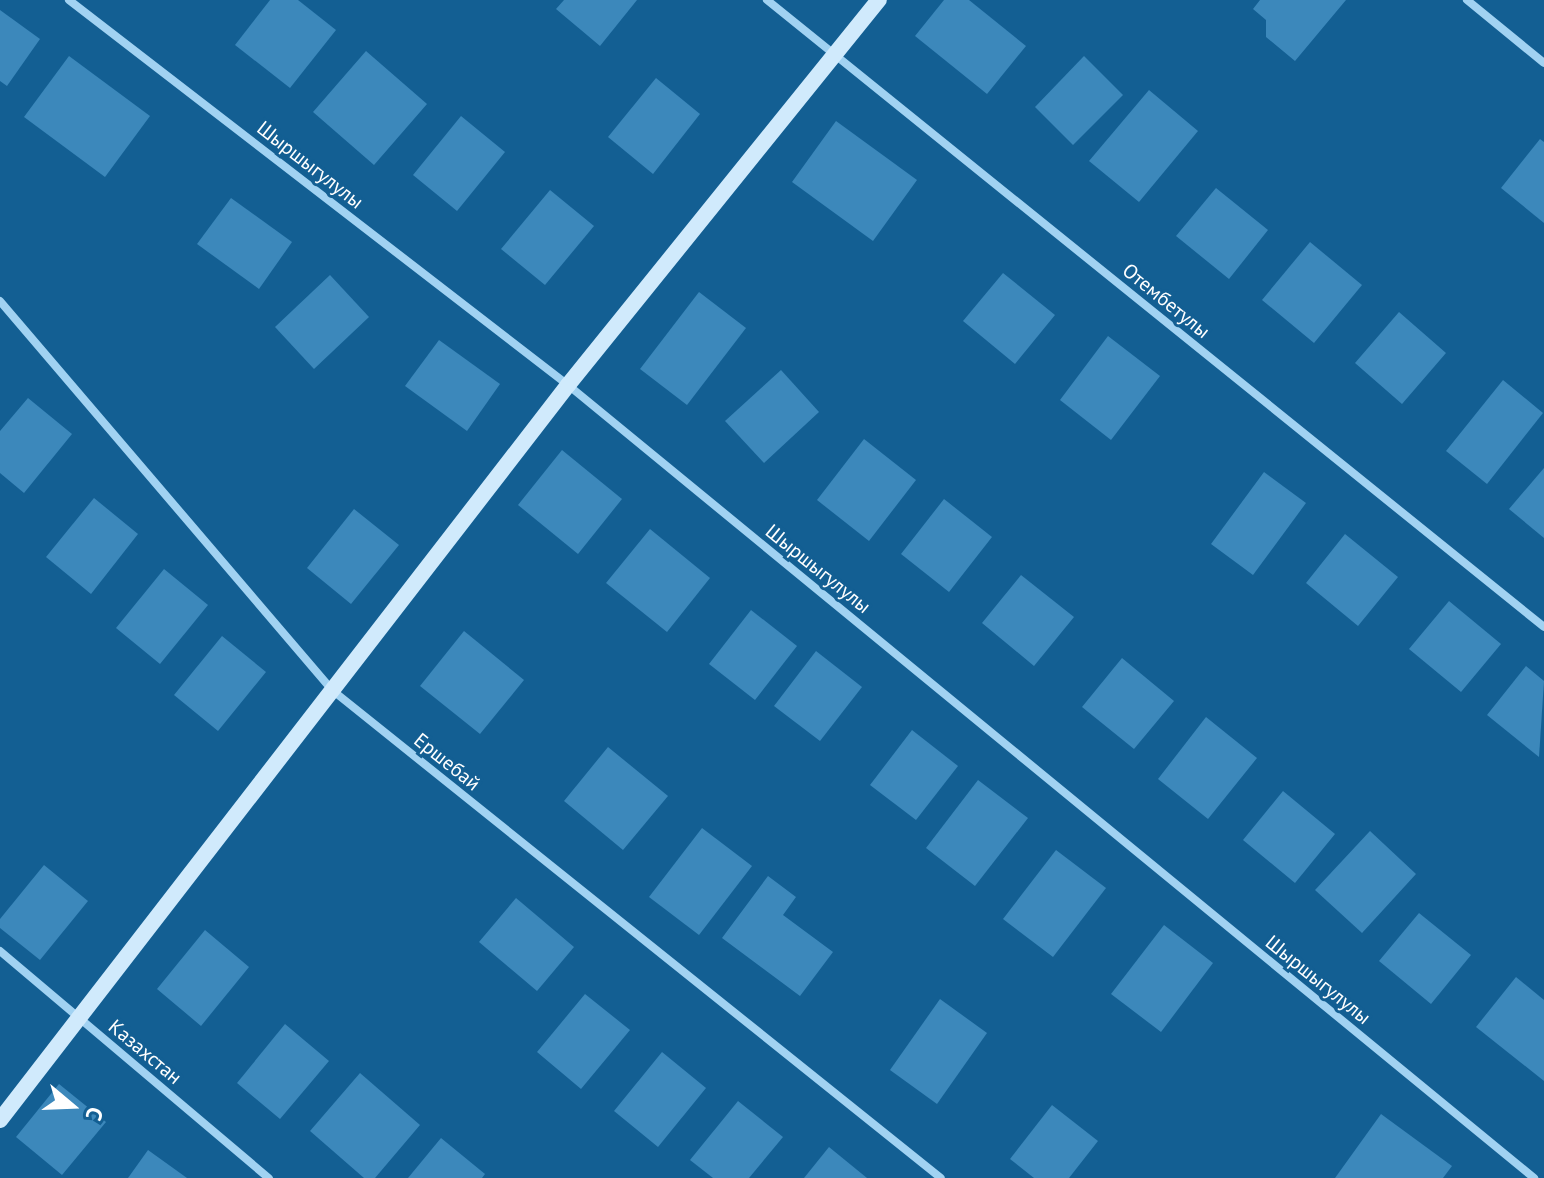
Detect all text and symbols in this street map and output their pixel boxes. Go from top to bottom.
street label: Шыршыгулулы [252,116,368,214]
street label: Отембетулы [1117,258,1215,344]
street label: Шыршыгулулы [761,519,875,619]
street label: Ершебай [409,728,485,796]
street label: Шыршыгулулы [1261,930,1375,1030]
street label: Казахстан [104,1014,186,1090]
north arrow [32,1066,112,1146]
text: С [79,1103,110,1124]

